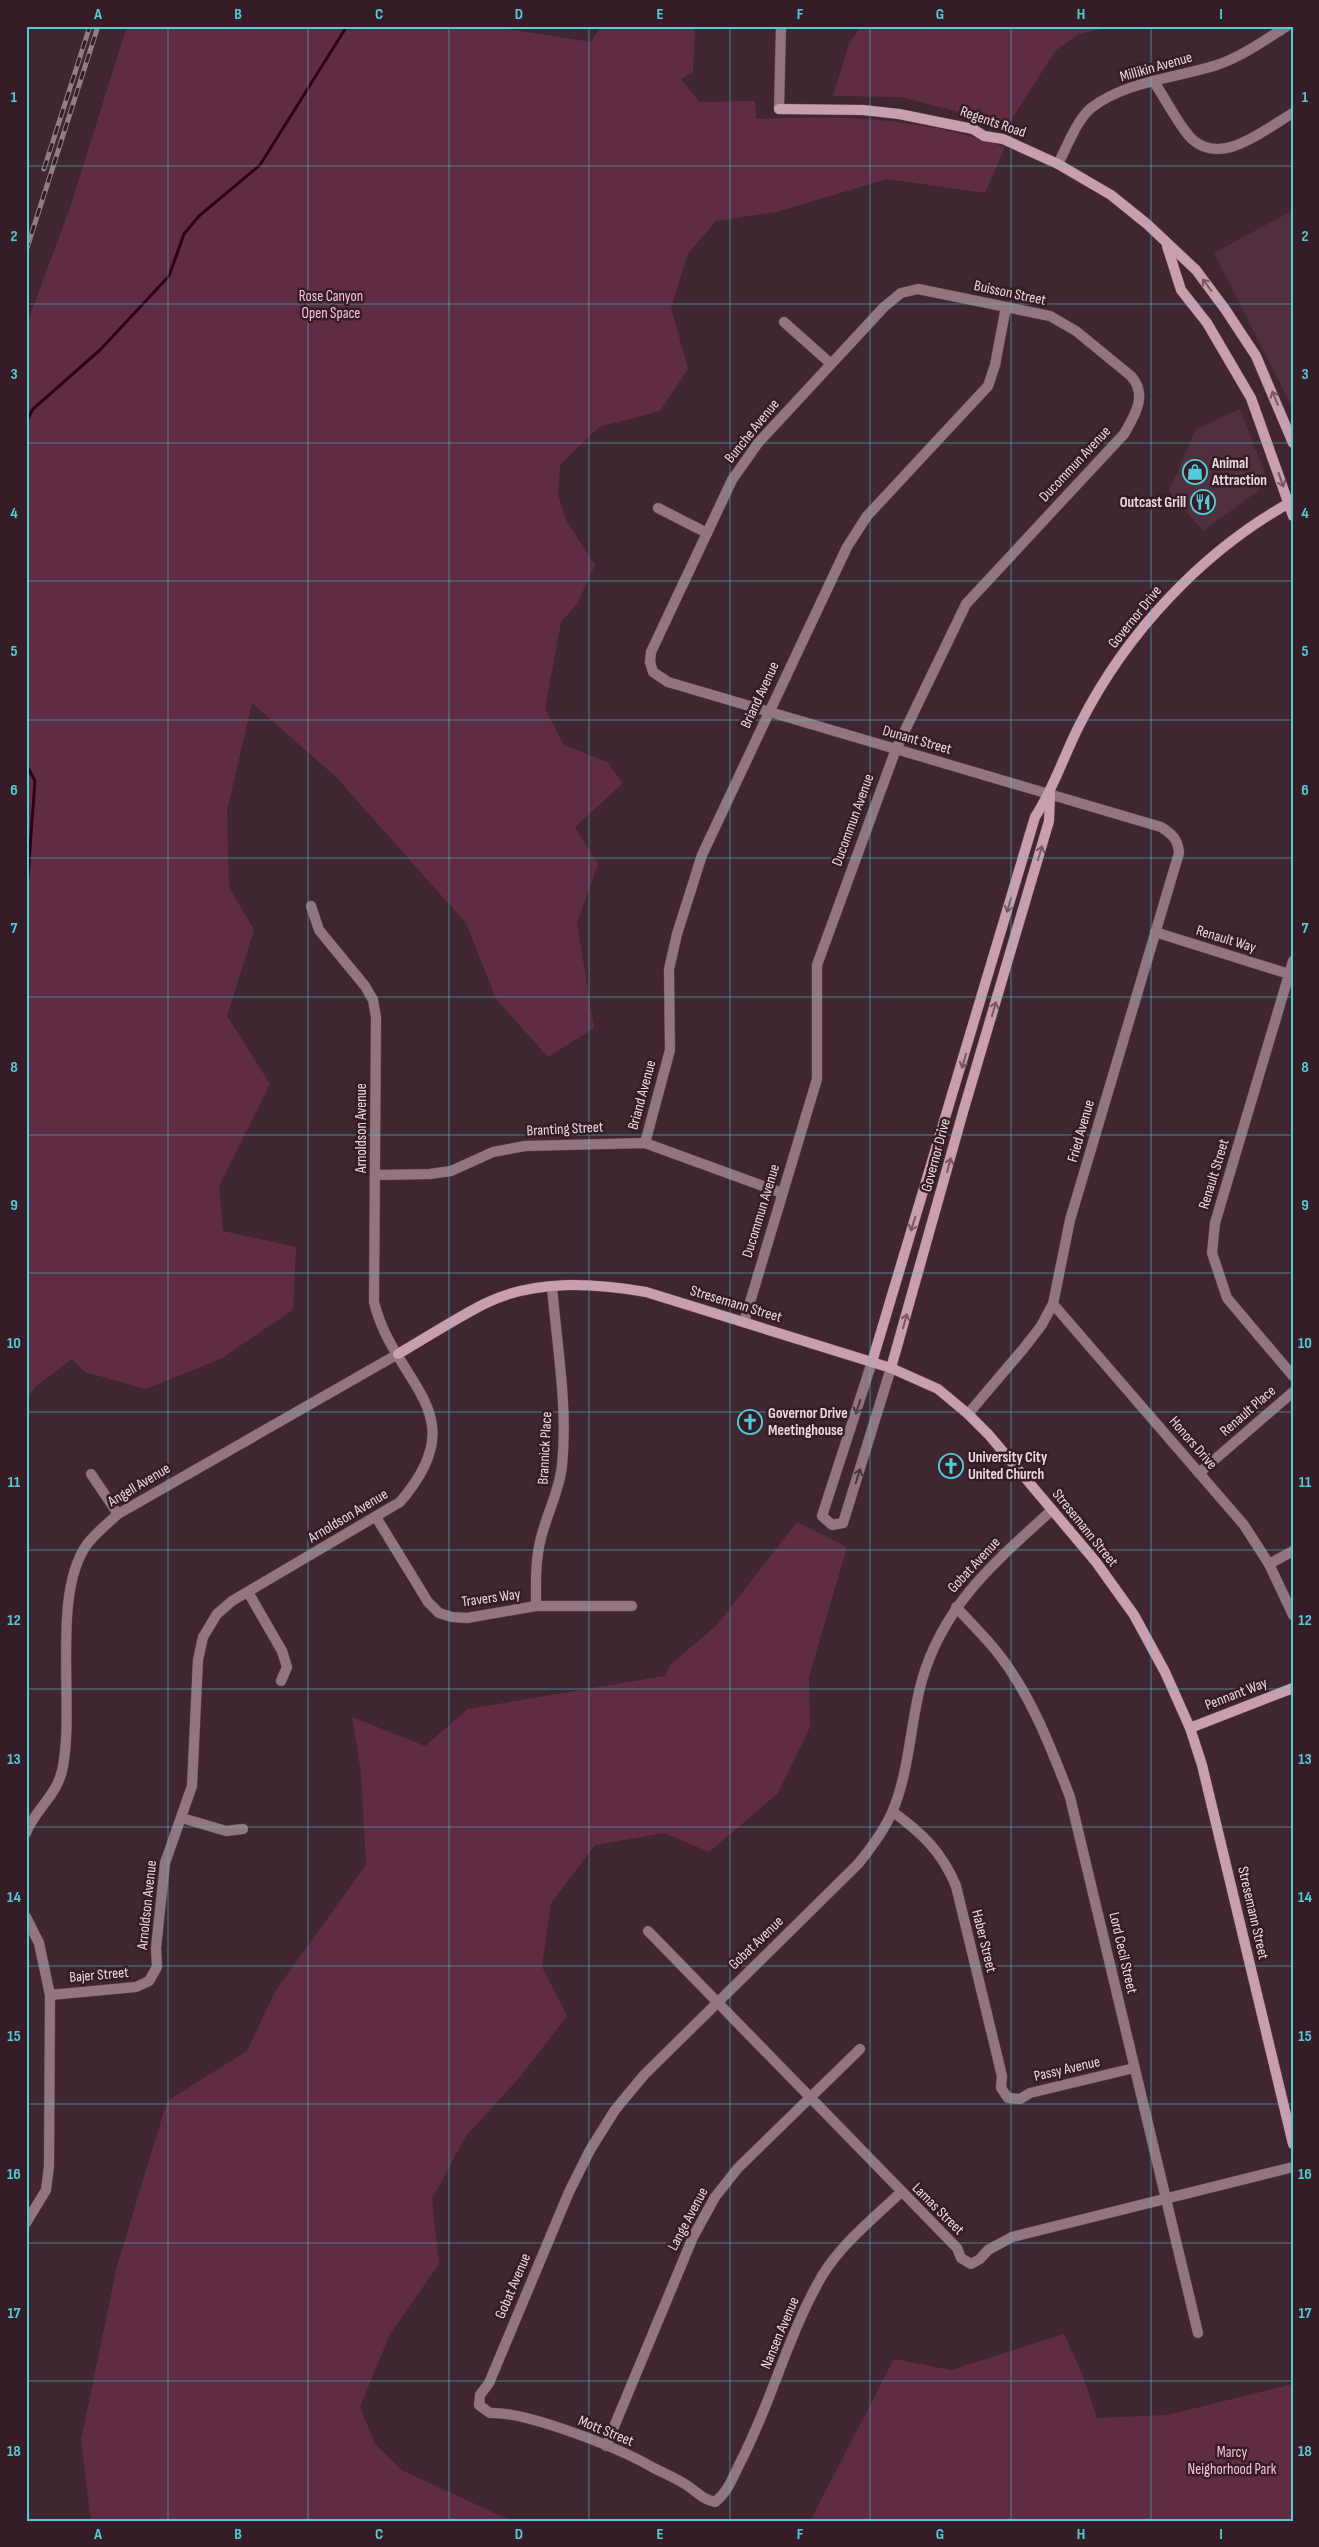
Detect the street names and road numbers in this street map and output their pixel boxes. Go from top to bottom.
street label: Millikin Avenue [1118,48,1194,86]
street label: Regents Road [958,102,1028,142]
street label: Buisson Street [972,276,1048,310]
street label: Bunche Avenue [720,395,784,467]
street label: Ducommun Avenue [1035,422,1115,506]
street label: Governor Drive [1104,582,1166,652]
street label: Briand Avenue [736,659,784,731]
street label: Dunant Street [880,721,954,759]
street label: Ducommun Avenue [828,771,878,869]
street label: Renault Way [1194,921,1259,957]
street label: Briand Avenue [624,1058,660,1132]
street label: Arnoldson Avenue [352,1083,371,1174]
street label: Fried Avenue [1063,1098,1099,1164]
street label: Governor Drive [917,1116,955,1194]
street label: Branting Street [526,1117,604,1140]
street label: Renault Street [1194,1136,1234,1212]
street label: Ducommun Avenue [738,1162,784,1260]
street label: Stresemann Street [688,1281,785,1327]
street label: Renault Place [1216,1382,1280,1440]
street label: Brannick Place [534,1411,556,1485]
street label: Honors Drive [1165,1412,1221,1474]
street label: Angell Avenue [103,1459,174,1512]
street label: Arnoldson Avenue [304,1485,391,1548]
street label: Stresemann Street [1048,1485,1122,1571]
street label: Gobat Avenue [943,1533,1005,1597]
street label: Travers Way [460,1584,522,1612]
street label: Pennant Way [1202,1673,1270,1715]
street label: Arnoldson Avenue [133,1859,161,1952]
street label: Stresemann Street [1233,1865,1273,1962]
street label: Haber Street [967,1908,1001,1975]
street label: Lord Cecil Street [1104,1910,1142,1996]
street label: Gobat Avenue [724,1912,788,1974]
street label: Bajer Street [69,1963,130,1987]
street label: Passy Avenue [1032,2052,1102,2086]
street label: Lamas Street [908,2179,968,2239]
street label: Lange Avenue [663,2184,713,2254]
street label: Gobat Avenue [491,2250,535,2322]
street label: Nansen Avenue [756,2294,804,2372]
street label: Mott Street [575,2411,637,2451]

